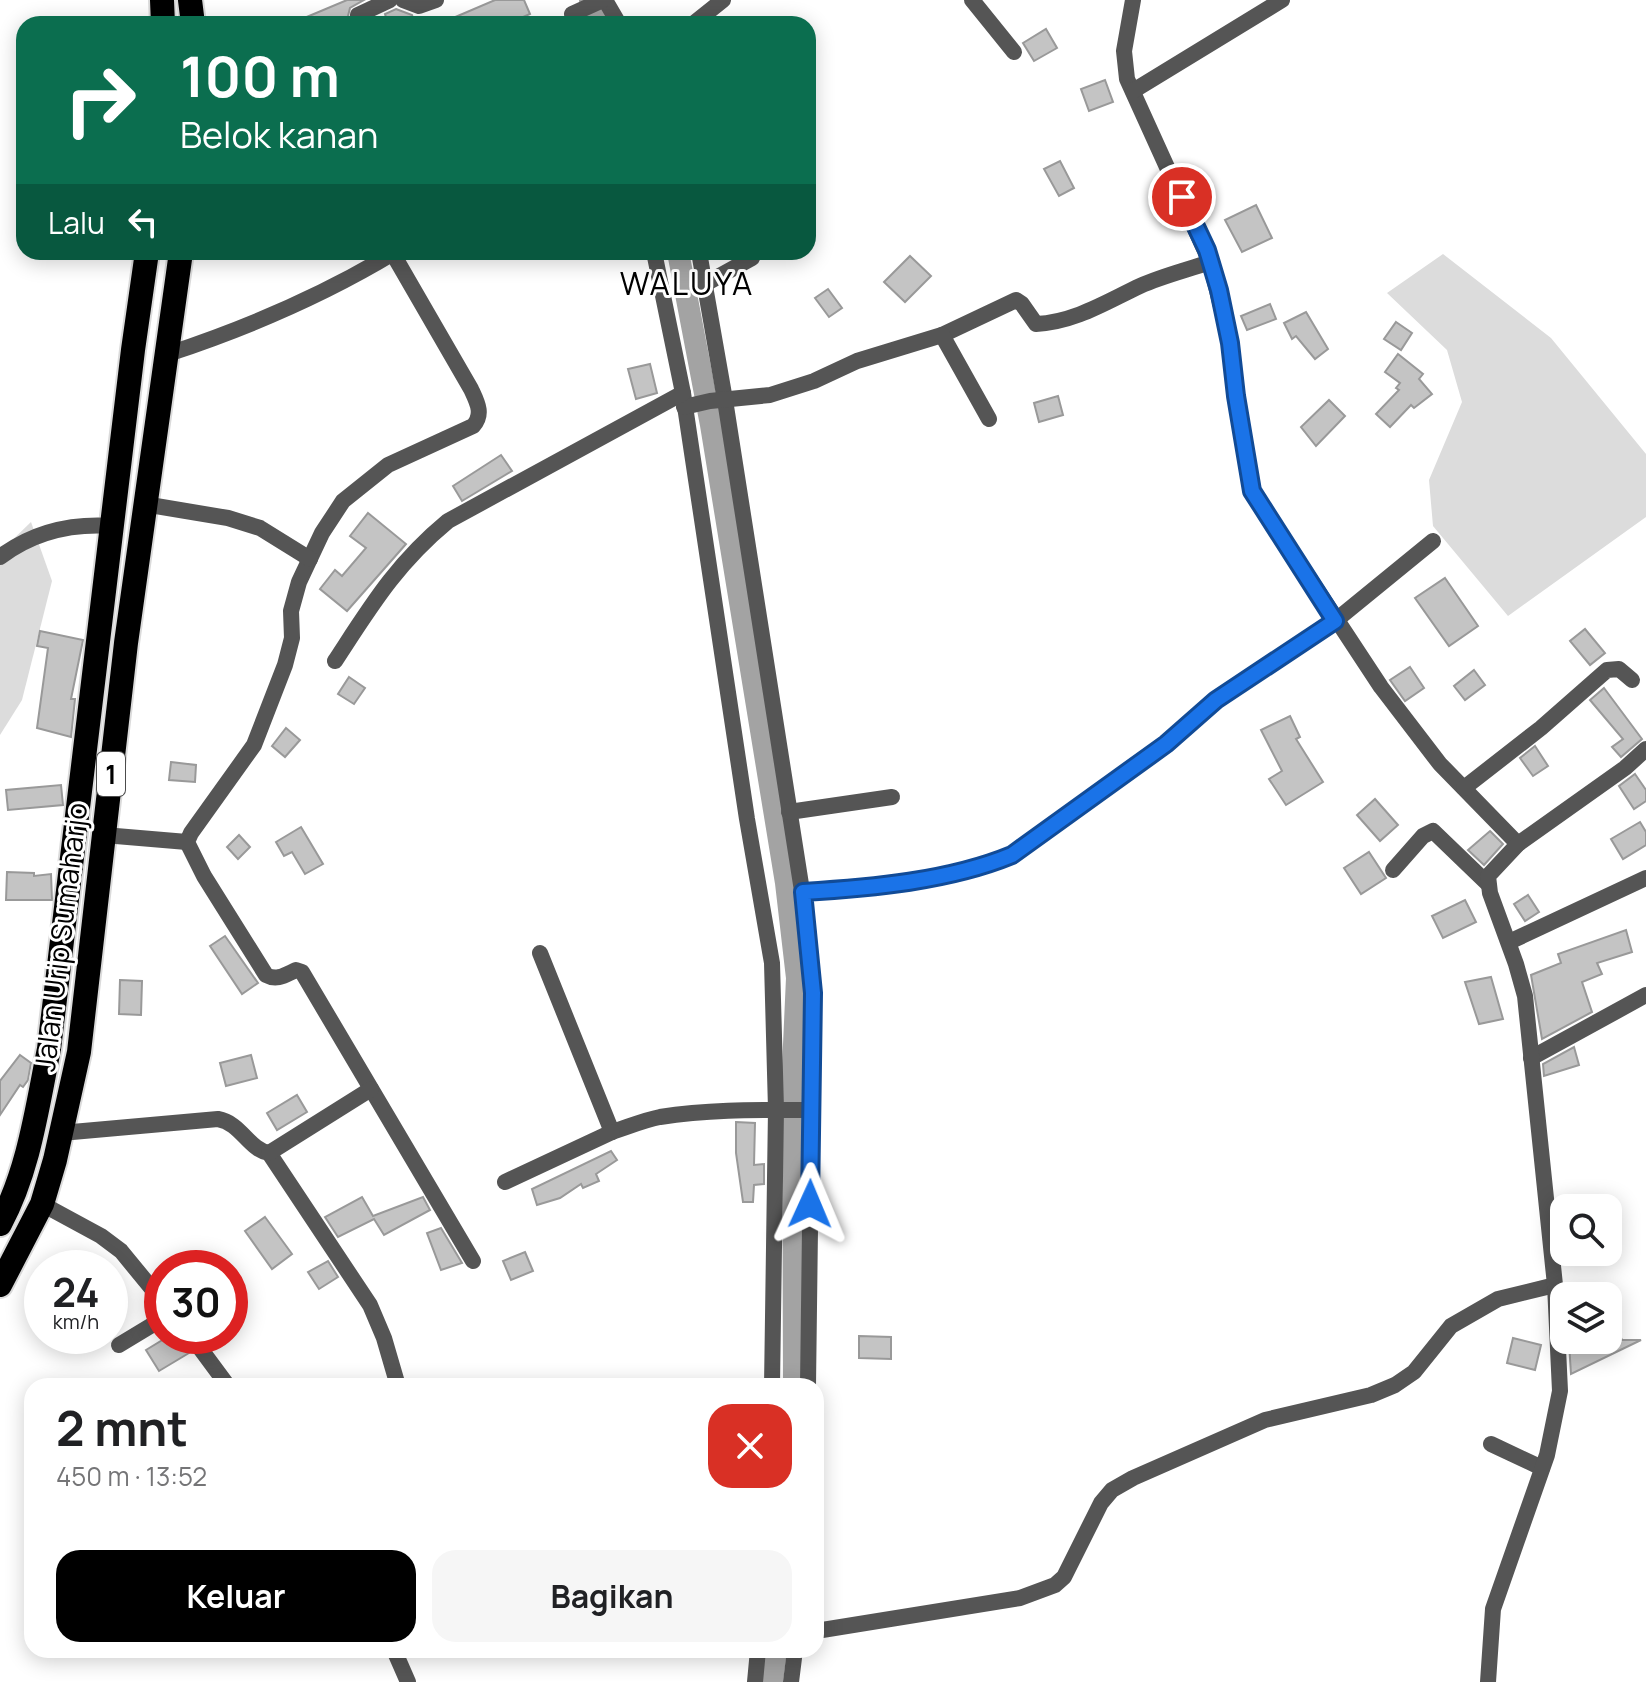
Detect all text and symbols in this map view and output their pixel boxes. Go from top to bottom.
text: 100 m [180,37,340,114]
icon: right [48,48,152,152]
text: Belok kanan [180,110,379,159]
pin [1148,163,1216,231]
icon: arrive [1160,175,1204,219]
icon: left [121,200,165,244]
text: Lalu [48,202,105,243]
district label: WALUYA [620,261,754,305]
road number: 1 [97,752,125,796]
street label: Jalan Urip Sumaharjo [25,801,95,1073]
position arrow [768,1162,852,1246]
map controls [1550,1194,1622,1354]
button: search [1550,1194,1622,1266]
speed limit sign: 30 [144,1250,248,1354]
text: 24 [52,1264,100,1319]
button: layers [1550,1282,1622,1354]
text: km/h [53,1308,99,1335]
text: 2 mnt [56,1395,188,1460]
button: close [708,1404,792,1488]
text: 450 m · 13:52 [56,1458,207,1494]
button: Keluar [56,1550,416,1642]
button: Bagikan [432,1550,792,1642]

